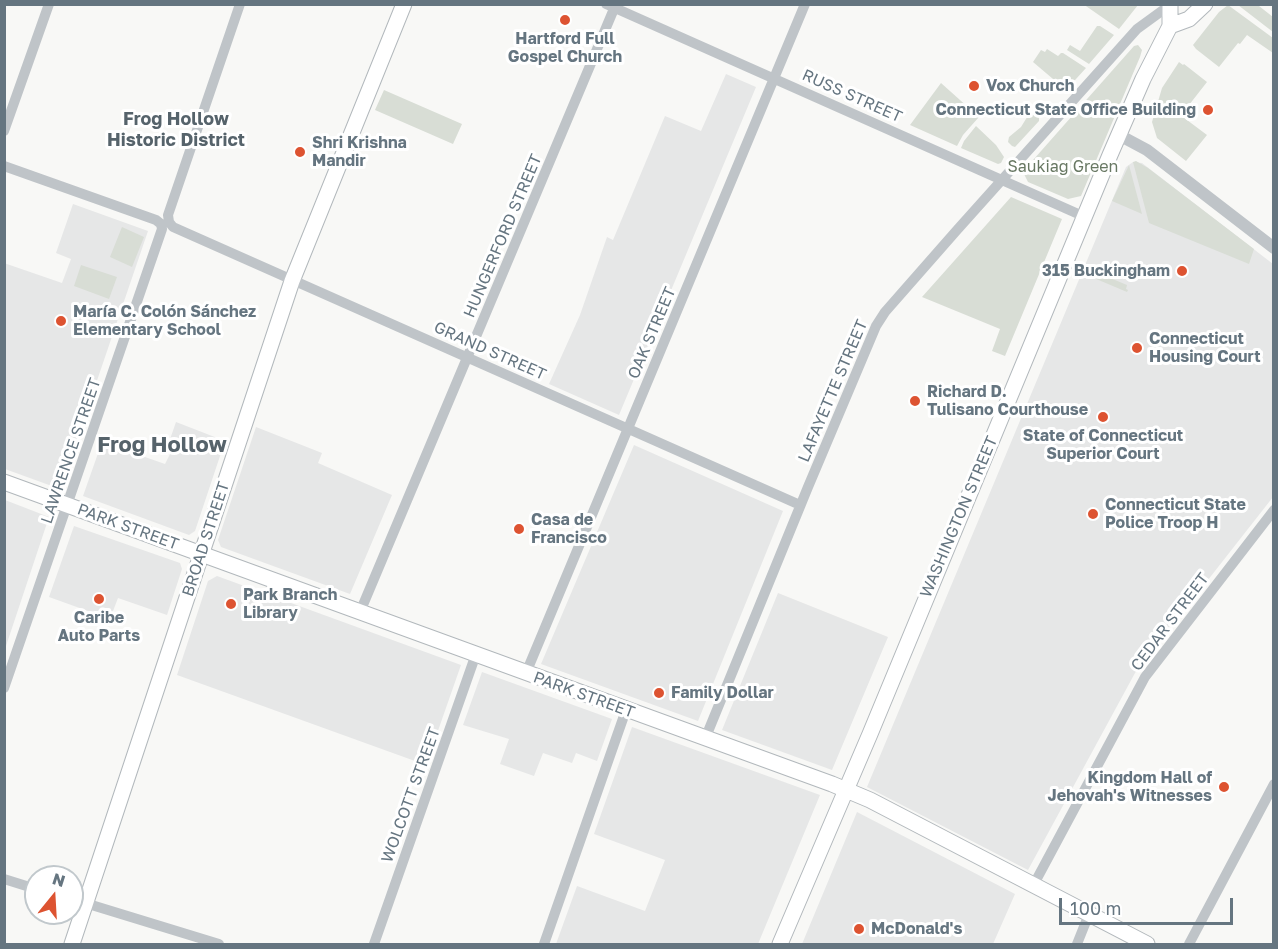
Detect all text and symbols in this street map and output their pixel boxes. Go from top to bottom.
marker: Hartford Full Gospel Church [558,13,572,27]
place label: Hartford Full Gospel Church [508,29,622,67]
street label: RUSS STREET [799,65,905,127]
place label: Vox Church [986,76,1074,96]
marker: Vox Church [967,79,981,93]
place label: Connecticut State Office Building [936,100,1196,120]
marker: Connecticut State Office Building [1201,103,1215,117]
district label: Frog Hollow Historic District [107,108,245,150]
place label: Shri Krishna Mandir [312,133,407,171]
marker: Shri Krishna Mandir [293,145,307,159]
street label: HUNGERFORD STREET [460,151,546,321]
park label: Saukiag Green [1008,157,1118,177]
place label: 315 Buckingham [1042,261,1170,281]
marker: 315 Buckingham [1175,264,1189,278]
street label: OAK STREET [624,284,680,382]
place label: María C. Colón Sánchez Elementary School [73,302,256,340]
marker: María C. Colón Sánchez Elementary School [54,314,68,328]
street label: LAFAYETTE STREET [794,317,872,465]
street label: GRAND STREET [431,318,549,384]
place label: Connecticut Housing Court [1149,329,1261,367]
marker: Connecticut Housing Court [1130,341,1144,355]
street label: LAWRENCE STREET [37,376,105,526]
place label: Richard D. Tulisano Courthouse [927,382,1088,420]
marker: Richard D. Tulisano Courthouse [908,394,922,408]
marker: State of Connecticut Superior Court [1096,410,1110,424]
place label: State of Connecticut Superior Court [1023,426,1183,464]
district label: Frog Hollow [97,432,227,458]
street label: WASHINGTON STREET [916,433,1002,601]
street label: BROAD STREET [178,479,234,599]
place label: Connecticut State Police Troop H [1105,495,1246,533]
street label: PARK STREET [75,500,181,554]
marker: Connecticut State Police Troop H [1086,507,1100,521]
place label: Casa de Francisco [531,510,607,548]
marker: Casa de Francisco [512,522,526,536]
street label: CEDAR STREET [1127,569,1213,675]
place label: Park Branch Library [243,585,337,623]
marker: Caribe Auto Parts [92,592,106,606]
marker: Park Branch Library [224,597,238,611]
place label: Caribe Auto Parts [58,608,140,646]
street label: PARK STREET [531,668,637,722]
place label: Family Dollar [671,683,774,703]
marker: Family Dollar [652,686,666,700]
street label: WOLCOTT STREET [378,725,444,865]
place label: Kingdom Hall of Jehovah's Witnesses [1048,768,1212,806]
marker: Kingdom Hall of Jehovah's Witnesses [1217,780,1231,794]
north arrow [24,865,84,925]
text: N [50,868,68,891]
scale bar [1062,886,1236,924]
text: 100 m [1070,897,1121,919]
place label: McDonald's [871,919,962,939]
marker: McDonald's [852,922,866,936]

